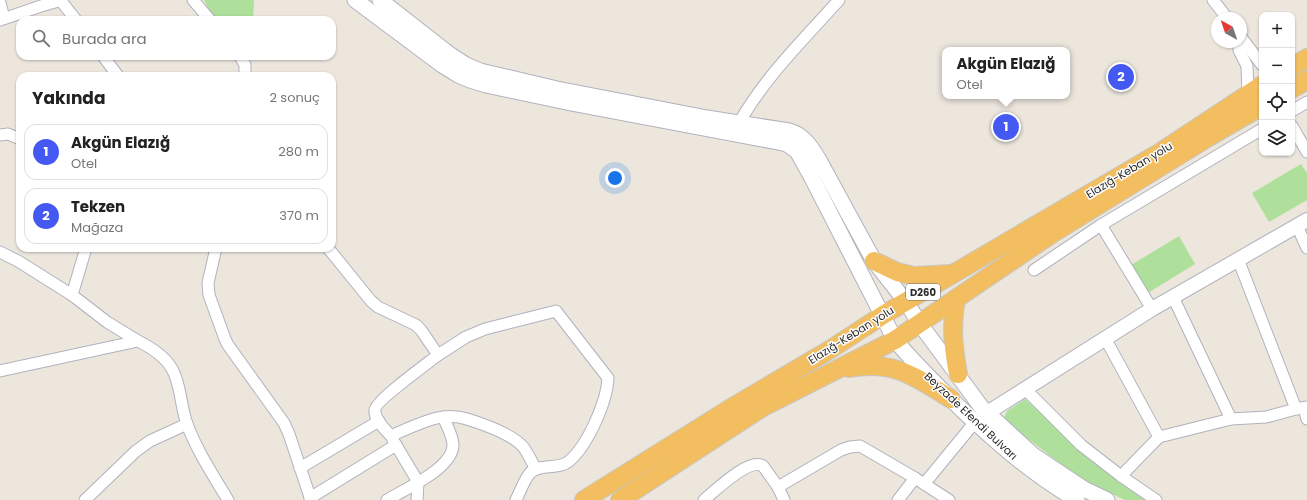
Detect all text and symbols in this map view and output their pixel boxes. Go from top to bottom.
north arrow [1211,12,1247,48]
map controls [1259,12,1295,156]
button: + [1259,12,1295,48]
search box [16,16,336,60]
icon: search [30,27,52,49]
text: Burada ara [62,28,147,49]
popup [942,47,1070,99]
button: − [1259,48,1295,84]
text: Akgün Elazığ [956,53,1056,74]
pin: 2 [1108,62,1134,92]
text: Otel [956,75,983,94]
button: locate [1259,84,1295,120]
text: Yakında [32,86,105,110]
text: 2 sonuç [269,88,320,107]
pin: 1 [993,112,1019,142]
button: layers [1259,120,1295,156]
text: Akgün Elazığ [71,132,170,153]
street label: Elazığ-Keban yolu [1083,138,1175,202]
text: 1 [44,142,48,161]
text: 280 m [278,142,319,161]
text: Otel [71,154,97,173]
your location [605,168,625,188]
text: Tekzen [71,196,125,217]
text: 2 [42,206,50,225]
text: 370 m [279,206,319,225]
text: Mağaza [71,218,123,237]
road number: D260 [906,284,940,300]
street label: Elazığ-Keban yolu [805,302,897,368]
street label: Beyzade Efendi Bulvarı [921,368,1021,464]

